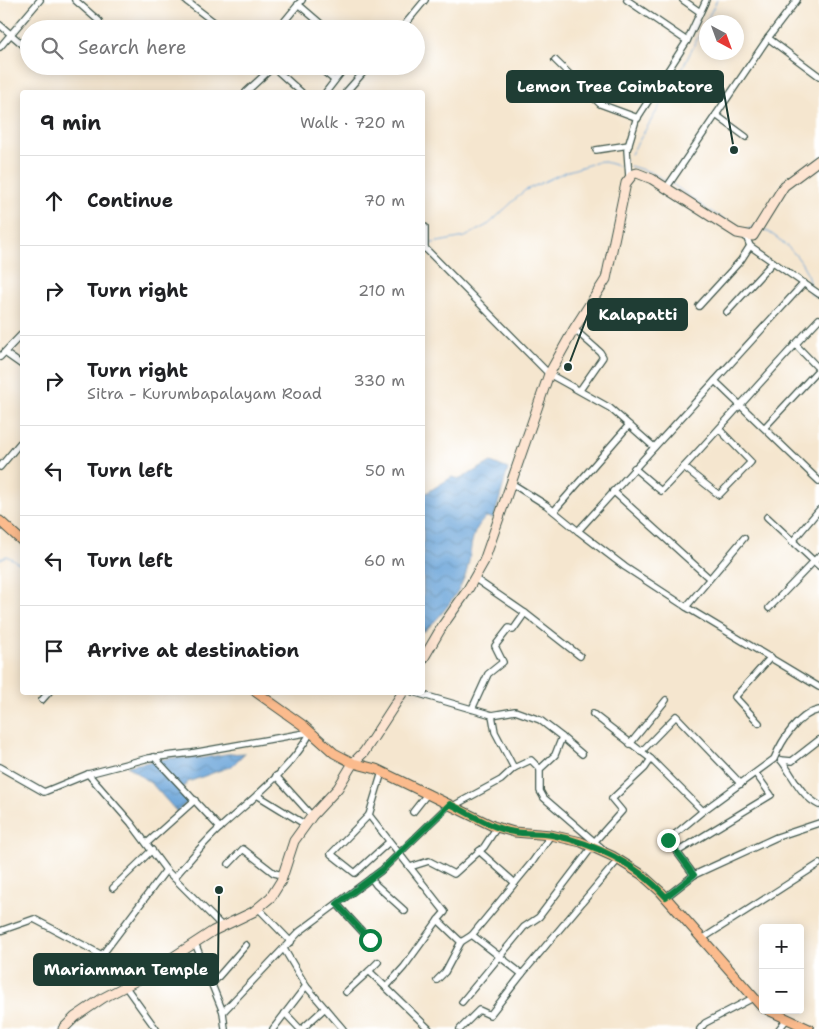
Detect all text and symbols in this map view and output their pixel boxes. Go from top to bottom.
north arrow [699,15,744,60]
search box [20,20,425,75]
icon: search [38,34,66,62]
text: Search here [78,35,187,60]
callout: Lemon Tree Coimbatore [507,71,723,102]
text: Lemon Tree Coimbatore [517,76,713,97]
text: 9 min [40,109,101,137]
text: Walk · 720 m [300,112,405,133]
icon: ahead [40,187,68,215]
text: Continue [87,188,173,213]
text: 70 m [364,190,405,211]
icon: right [40,277,68,305]
text: Turn right [87,278,188,303]
text: 210 m [358,280,405,301]
callout: Kalapatti [588,299,687,330]
text: Kalapatti [599,304,678,325]
text: Turn right [87,358,188,383]
icon: right [40,367,68,395]
text: 330 m [353,370,405,391]
text: Sitra - Kurumbapalayam Road [87,383,322,404]
icon: left [40,457,68,485]
text: Turn left [87,458,173,483]
text: 50 m [365,460,405,481]
icon: left [40,547,68,575]
text: Turn left [87,548,173,573]
text: 60 m [364,550,405,571]
icon: arrive [40,637,68,665]
text: Arrive at destination [87,638,299,663]
route end [657,829,680,852]
map controls [759,924,804,1014]
button: + [759,924,804,969]
route start [359,929,382,952]
callout: Mariamman Temple [34,954,218,985]
text: Mariamman Temple [44,959,209,980]
button: − [759,969,804,1014]

